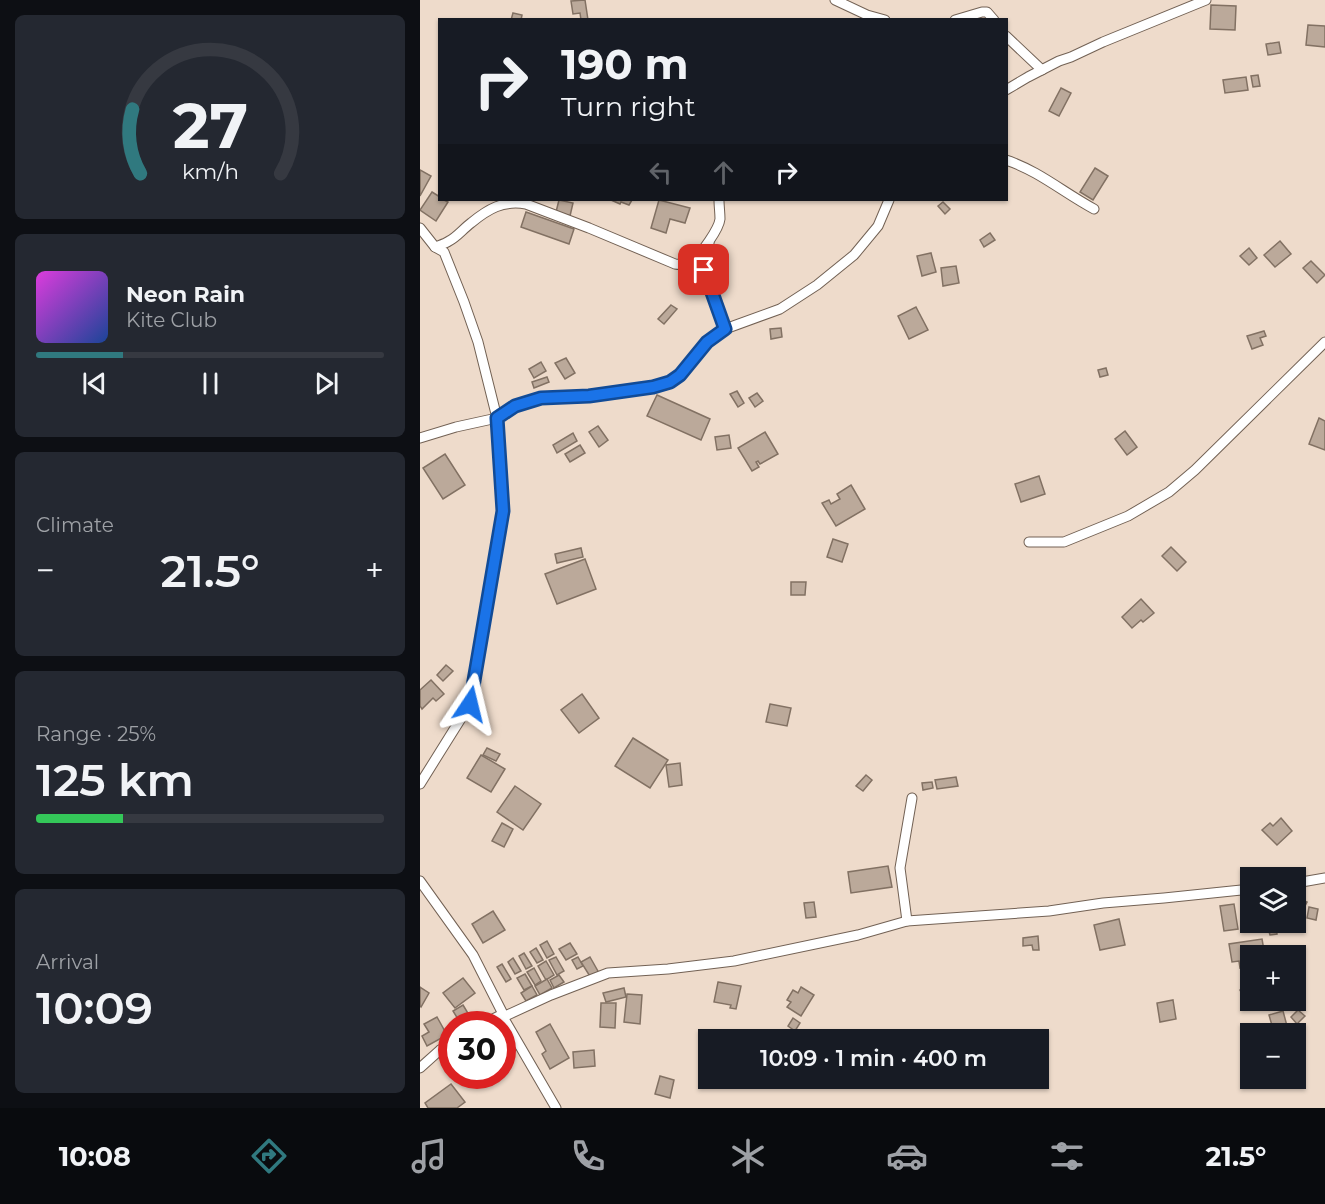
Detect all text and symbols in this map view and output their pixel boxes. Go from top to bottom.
text: 190 m [561,38,689,90]
icon: right [462,42,540,120]
text: 27 [172,88,248,164]
text: Turn right [561,90,696,123]
icon: left [644,156,677,189]
icon: ahead [707,156,740,189]
icon: right [770,156,803,189]
text: km/h [181,158,239,184]
pin [678,244,729,295]
icon: arrive [687,253,720,286]
text: Neon Rain [126,281,245,308]
text: Kite Club [126,308,217,332]
icon: previous [78,367,111,400]
icon: pause [194,367,227,400]
icon: next [310,367,343,400]
text: Climate [36,513,114,537]
text: 21.5° [160,543,260,598]
text: − [36,550,55,590]
text: + [365,550,384,590]
position arrow [438,672,502,736]
text: Range · 25% [36,722,156,746]
text: 125 km [36,752,194,807]
map controls [1240,867,1306,1089]
button: layers [1240,867,1306,933]
button: + [1240,945,1306,1011]
text: Arrival [36,950,99,974]
text: 10:09 [36,980,153,1035]
speed limit sign: 30 [438,1011,516,1089]
button: − [1240,1023,1306,1089]
text: 10:09 · 1 min · 400 m [760,1045,987,1072]
icon: directions [248,1135,290,1177]
icon: music [408,1135,450,1177]
icon: phone [567,1135,609,1177]
icon: climate [727,1135,769,1177]
icon: car [886,1135,928,1177]
icon: filters [1046,1135,1088,1177]
text: 10:08 [59,1140,131,1173]
text: 21.5° [1205,1140,1266,1173]

